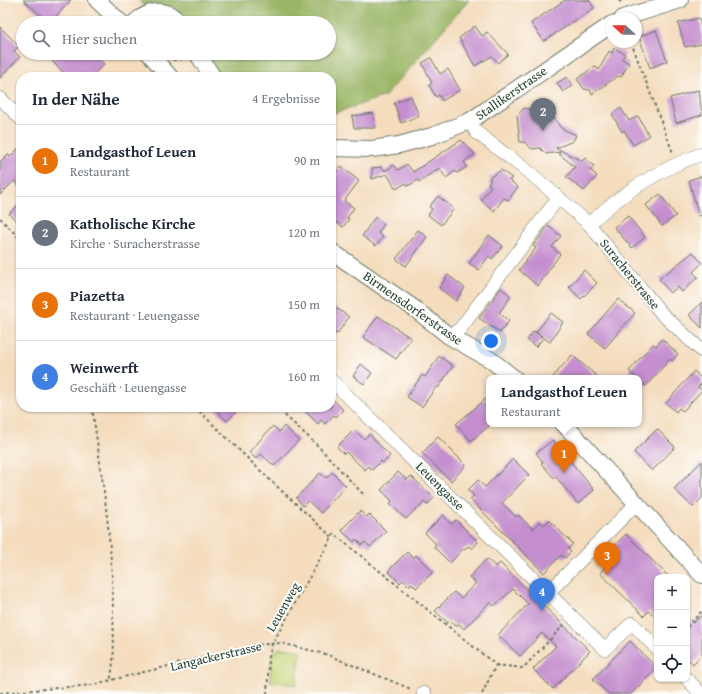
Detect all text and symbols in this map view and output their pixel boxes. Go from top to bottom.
north arrow [606,12,642,48]
search box [16,16,336,60]
icon: search [30,27,52,49]
text: Hier suchen [62,28,137,49]
street label: Stallikerstrasse [471,61,551,125]
text: In der Nähe [32,86,120,111]
text: 4 Ergebnisse [252,89,320,108]
pin: 2 [530,98,556,131]
text: Landgasthof Leuen [70,141,196,162]
text: 1 [42,151,48,170]
text: 90 m [294,151,320,170]
text: Restaurant [70,162,130,181]
text: Katholische Kirche [70,213,195,234]
text: 2 [42,223,48,242]
text: 120 m [288,223,320,242]
text: Kirche · Suracherstrasse [70,234,200,253]
street label: Suracherstrasse [595,234,665,314]
street label: Birmensdorferstrasse [359,266,467,350]
text: Piazetta [70,285,125,306]
text: 3 [42,295,48,314]
text: 150 m [288,295,320,314]
text: Restaurant · Leuengasse [70,306,200,325]
your location [481,331,501,351]
text: Weinwerft [70,357,139,378]
text: 4 [42,367,48,386]
text: 160 m [288,367,320,386]
popup [486,375,642,427]
text: Geschäft · Leuengasse [70,378,186,397]
text: Landgasthof Leuen [501,381,627,402]
text: Restaurant [501,402,561,421]
pin: 1 [551,440,577,473]
street label: Leuengasse [411,457,469,515]
pin: 3 [594,542,620,575]
map controls [654,574,690,682]
button: + [654,574,690,610]
street label: Leuenweg [261,578,305,635]
pin: 4 [529,578,555,611]
button: − [654,610,690,646]
street label: Langackerstrasse [168,636,264,676]
button: locate [654,646,690,682]

